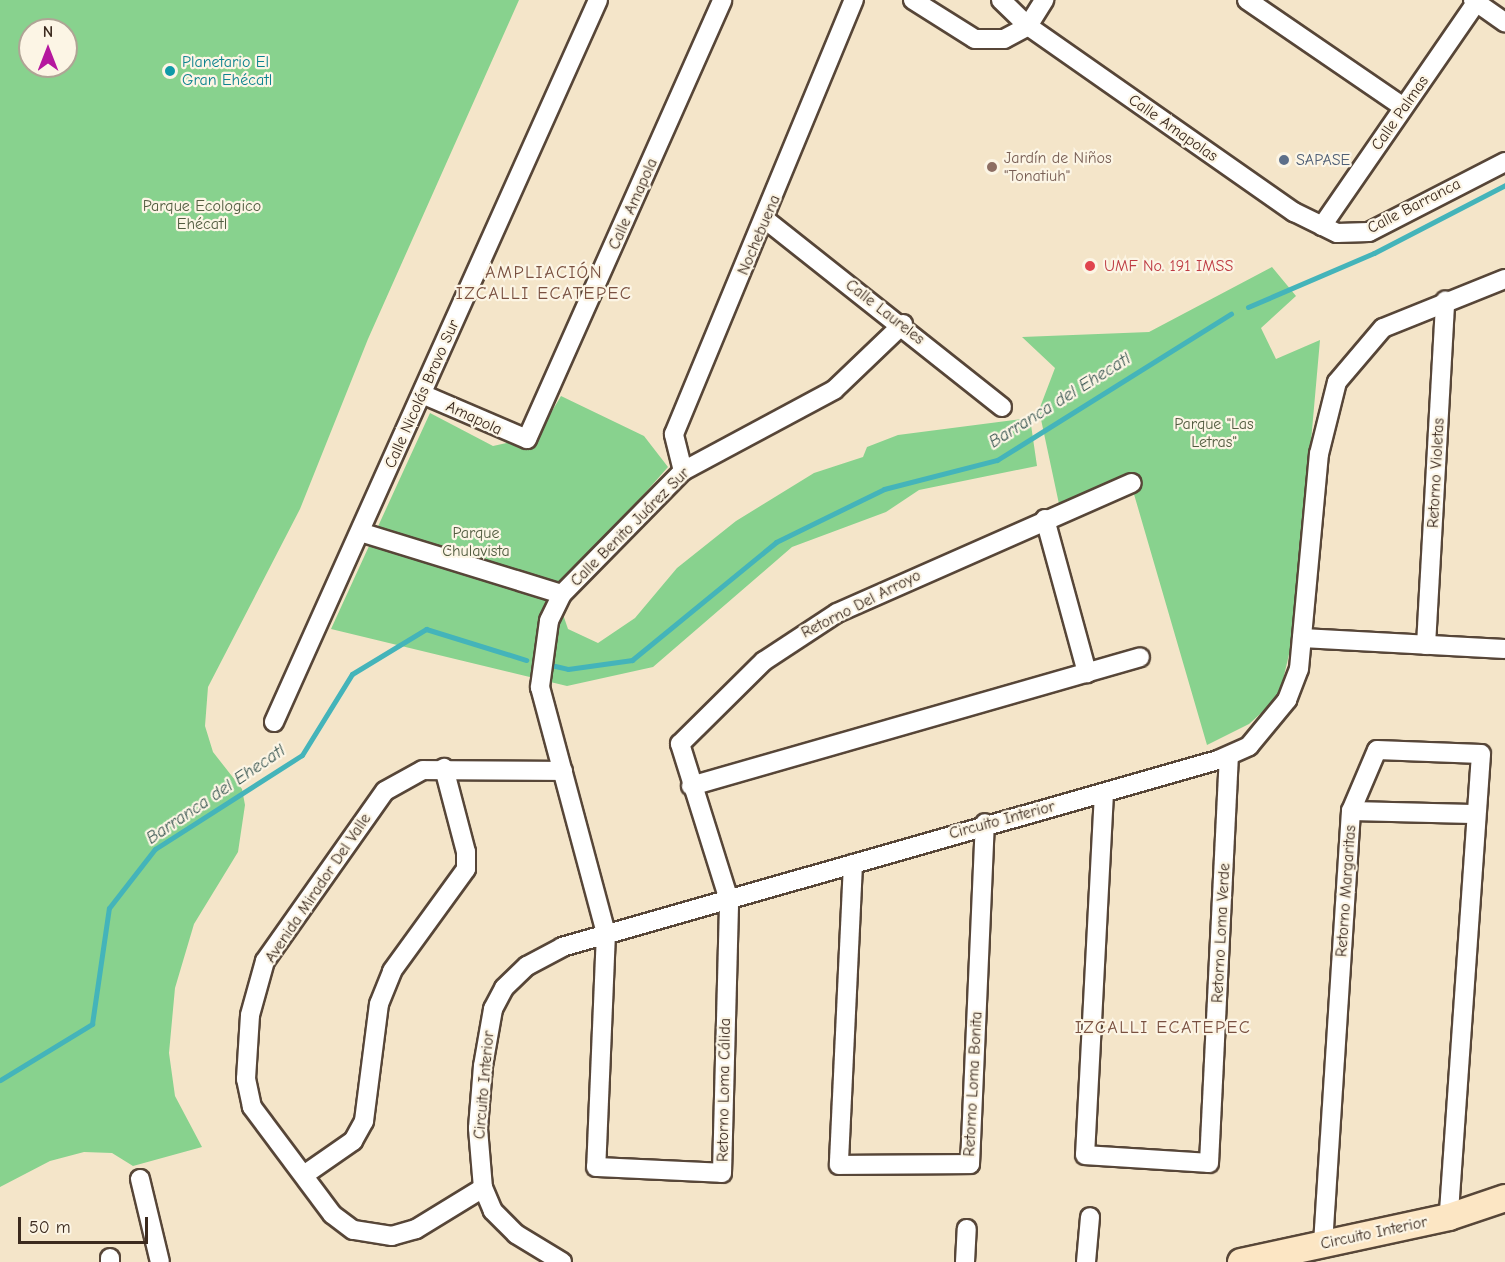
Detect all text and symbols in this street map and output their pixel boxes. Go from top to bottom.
north arrow [18,18,78,78]
text: N [43,23,53,41]
place label: Planetario El Gran Ehécatl [182,52,272,90]
marker: Planetario El Gran Ehécatl [163,64,177,78]
street label: Calle Palmas [1367,72,1433,154]
street label: Calle Amapolas [1125,90,1221,166]
place label: Jardín de Niños "Tonatiuh" [1004,148,1112,186]
place label: SAPASE [1296,150,1350,170]
marker: SAPASE [1277,153,1291,167]
street label: Calle Amapola [604,155,662,253]
marker: Jardín de Niños "Tonatiuh" [985,160,999,174]
street label: Calle Barranca [1364,174,1464,238]
street label: Nochebuena [734,192,784,278]
park label: Parque Ecologico Ehécatl [143,196,261,234]
place label: UMF No. 191 IMSS [1104,256,1233,276]
marker: UMF No. 191 IMSS [1081,257,1099,275]
district label: AMPLIACIÓN IZCALLI ECATEPEC [456,263,632,306]
street label: Calle Laureles [842,275,928,349]
street label: Calle Nicolás Bravo Sur [381,317,463,471]
water label: Barranca del Ehecatl [985,349,1135,453]
street label: Amapola [443,397,505,439]
park label: Parque "Las Letras" [1174,414,1254,452]
street label: Retorno Violetas [1424,417,1448,529]
street label: Calle Benito Juárez Sur [567,464,693,590]
park label: Parque Chulavista [442,523,510,561]
street label: Retorno Del Arroyo [798,566,924,642]
water label: Barranca del Ehecatl [142,740,290,850]
street label: Circuito Interior [947,797,1057,843]
street label: Avenida Mirador Del Valle [261,810,375,966]
street label: Retorno Margaritas [1332,824,1360,958]
street label: Retorno Loma Verde [1208,863,1234,1003]
street label: Retorno Loma Bonita [960,1011,986,1157]
district label: IZCALLI ECATEPEC [1075,1017,1251,1039]
street label: Retorno Loma Cálida [713,1018,735,1162]
street label: Circuito Interior [470,1030,498,1140]
scale bar [21,1205,152,1243]
street label: Circuito Interior [1319,1212,1429,1254]
text: 50 m [29,1217,71,1238]

